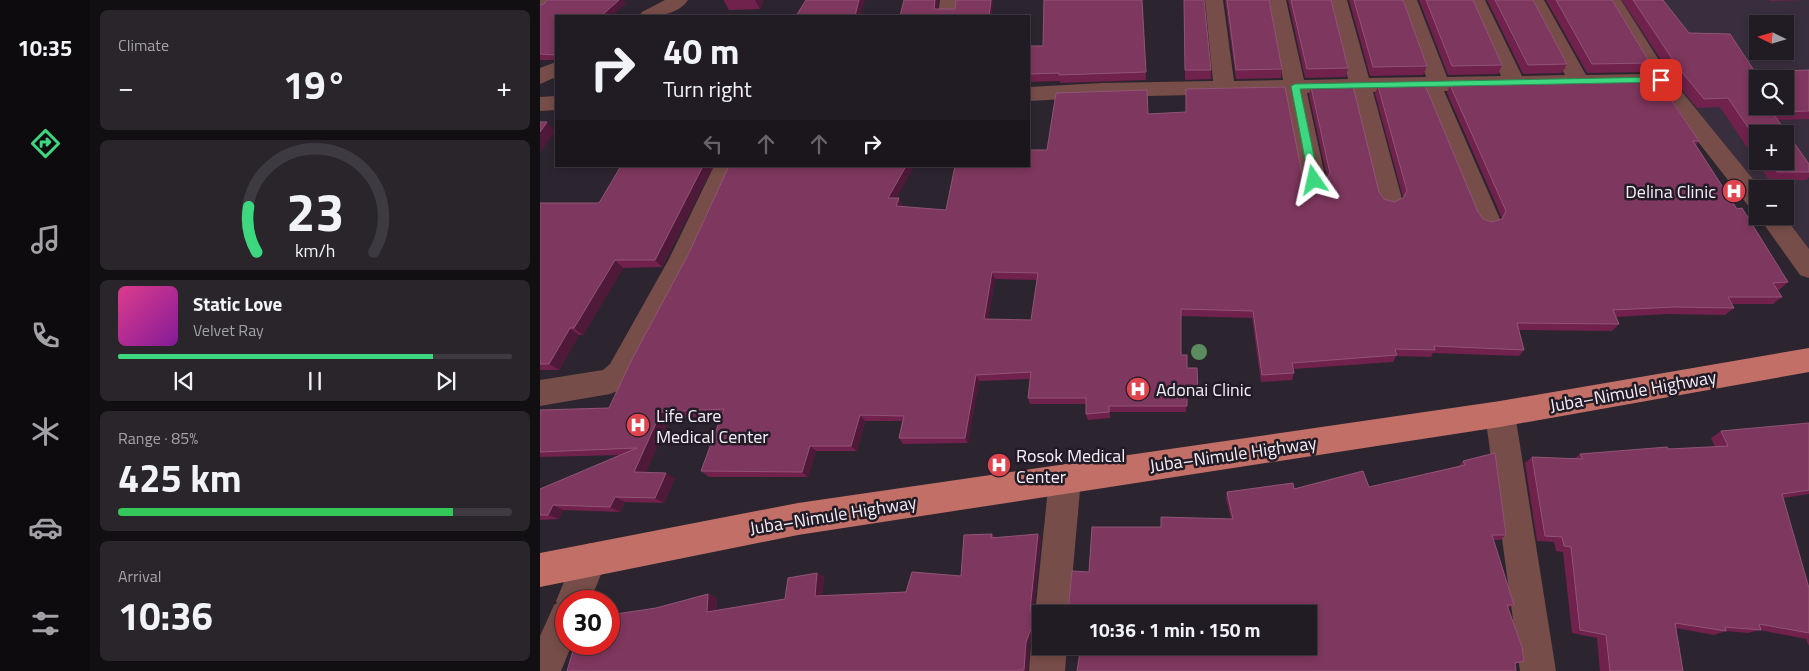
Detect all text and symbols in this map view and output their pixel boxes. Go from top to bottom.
north arrow [1749,15,1794,60]
map controls [1749,15,1794,225]
text: 40 m [663,24,739,78]
text: 10:35 [18,31,72,65]
text: Climate [118,33,169,57]
icon: right [580,35,645,100]
text: 19° [283,56,347,114]
pin [1640,59,1682,101]
text: − [118,65,134,108]
text: + [496,65,512,108]
icon: arrive [1647,66,1675,94]
button: search [1749,70,1794,115]
text: Turn right [663,72,752,106]
button: + [1749,125,1794,170]
icon: directions [28,126,63,161]
icon: left [699,130,727,158]
icon: ahead [752,130,780,158]
icon: ahead [805,130,833,158]
icon: right [858,130,886,158]
position arrow [1287,153,1339,205]
text: 23 [286,172,344,251]
place label: Delina Clinic [1625,178,1716,205]
hospital icon: Delina Clinic [1721,178,1747,204]
button: − [1749,180,1794,225]
icon: music [28,222,63,257]
text: km/h [295,237,335,264]
text: Static Love [193,289,282,318]
icon: phone [28,318,63,353]
text: Velvet Ray [193,318,264,342]
street label: Juba–Nimule Highway [1548,363,1719,419]
icon: previous [170,367,198,395]
icon: pause [301,367,329,395]
icon: next [432,367,460,395]
hospital icon: Adonai Clinic [1125,376,1151,402]
place label: Adonai Clinic [1156,376,1252,403]
place label: Life Care Medical Center [656,402,769,450]
hospital icon: Life Care Medical Center [625,412,651,438]
icon: climate [28,414,63,449]
text: Range · 85% [118,426,198,450]
street label: Juba–Nimule Highway [1148,429,1319,479]
place label: Rosok Medical Center [1016,442,1126,490]
text: 425 km [118,449,242,507]
hospital icon: Rosok Medical Center [986,452,1012,478]
street label: Juba–Nimule Highway [748,488,919,542]
icon: car [28,510,63,545]
text: Arrival [118,564,161,588]
text: 10:36 [118,587,213,645]
speed limit sign: 30 [555,590,620,655]
icon: filters [28,606,63,641]
text: 10:36 · 1 min · 150 m [1088,615,1261,644]

